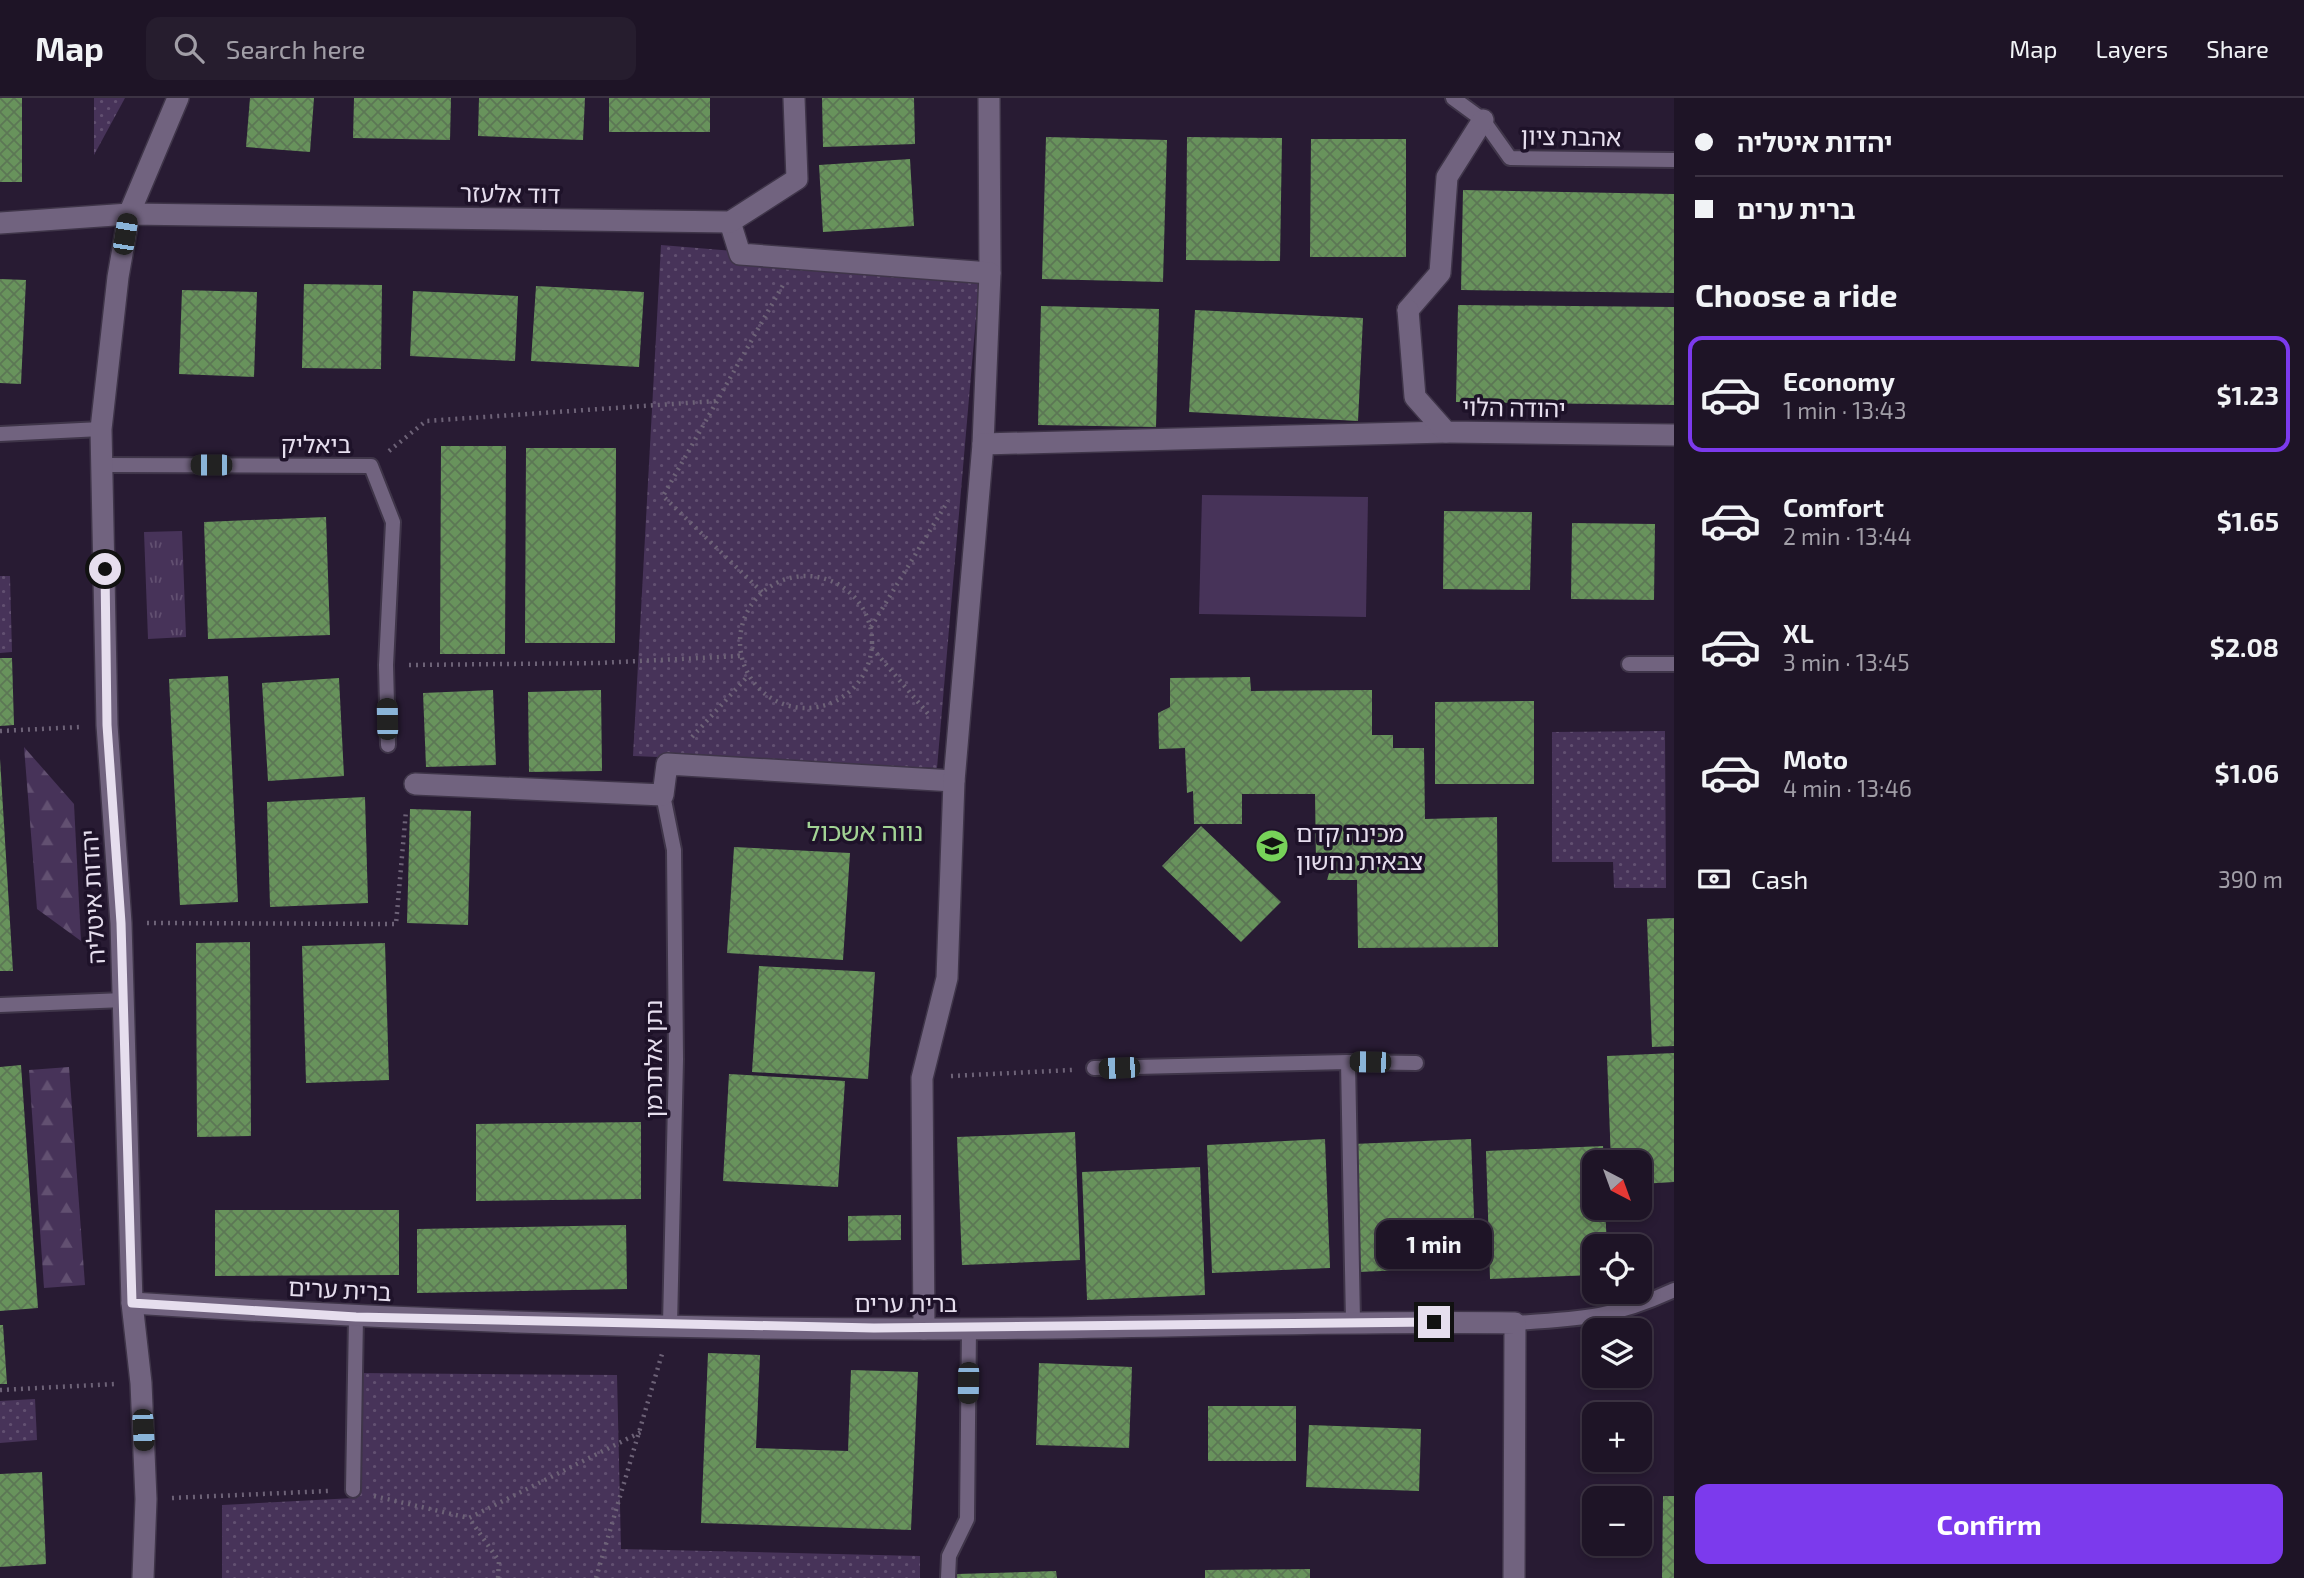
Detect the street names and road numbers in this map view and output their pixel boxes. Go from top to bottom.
street label: אהבת ציון [1520,121,1622,151]
street label: דוד אלעזר [459,178,561,208]
street label: יהודה הלוי [1462,392,1566,422]
street label: ביאליק [281,429,351,458]
street label: יהדות איטליה [74,829,110,965]
street label: נתן אלתרמן [638,1000,667,1118]
street label: ברית ערים [287,1272,393,1306]
street label: ברית ערים [854,1288,958,1317]

